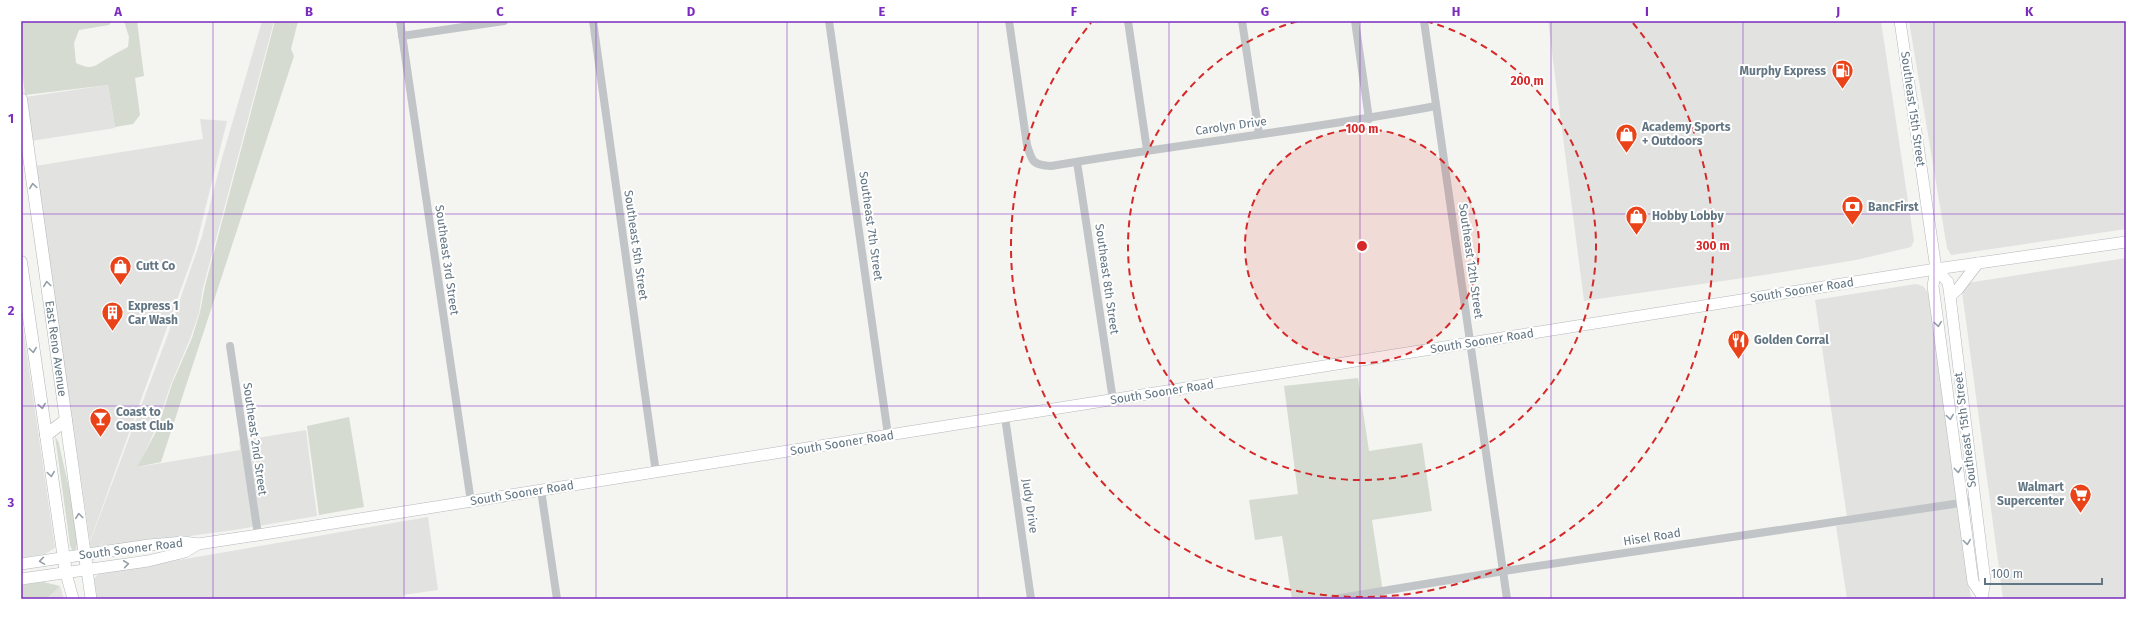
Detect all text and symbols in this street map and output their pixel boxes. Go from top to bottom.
text: A [113,4,122,19]
text: B [305,4,313,19]
text: C [496,4,504,19]
text: D [687,4,696,19]
text: E [879,4,886,19]
text: F [1071,4,1078,19]
text: G [1261,4,1269,19]
text: H [1452,4,1460,19]
text: I [1645,4,1649,19]
text: J [1835,4,1840,19]
text: K [2025,4,2034,19]
street label: Southeast 15th Street [1898,51,1928,168]
fuel station icon: Murphy Express [1829,58,1855,91]
place label: Murphy Express [1740,64,1826,78]
text: 200 m [1510,74,1544,88]
text: 1 [8,111,14,126]
street label: Carolyn Drive [1194,114,1268,138]
place label: Academy Sports + Outdoors [1641,120,1731,148]
shop icon: Academy Sports + Outdoors [1614,121,1640,154]
text: 100 m [1346,122,1378,136]
street label: Southeast 7th Street [856,170,886,282]
one-way arrow [29,183,38,189]
street label: Southeast 5th Street [621,189,651,302]
bank icon: BancFirst [1840,194,1866,227]
place label: BancFirst [1868,200,1919,214]
street label: Southeast 12th Street [1456,203,1486,320]
shop icon: Hobby Lobby [1624,203,1650,236]
street label: Southeast 3rd Street [432,204,462,317]
place label: Hobby Lobby [1652,209,1724,223]
street label: Southeast 8th Street [1092,223,1122,336]
centre of rings [1355,239,1369,253]
text: 300 m [1695,239,1730,253]
shop icon: Cutt Co [107,253,133,286]
place label: Cutt Co [136,259,175,273]
street label: South Sooner Road [1749,275,1855,305]
one-way arrow [43,281,52,287]
place label: Express 1 Car Wash [128,299,179,327]
street label: East Reno Avenue [42,300,70,397]
building icon: Express 1 Car Wash [100,300,126,333]
text: 2 [8,303,15,318]
one-way arrow [1933,321,1942,327]
street label: South Sooner Road [1429,326,1535,356]
restaurant icon: Golden Corral [1725,327,1751,360]
place label: Golden Corral [1754,333,1829,347]
one-way arrow [29,347,38,353]
street label: Southeast 15th Street [1951,371,1979,488]
street label: South Sooner Road [1109,377,1215,407]
street label: Southeast 2nd Street [240,382,270,497]
one-way arrow [37,403,45,409]
place label: Coast to Coast Club [116,405,174,433]
bar icon: Coast to Coast Club [87,406,113,439]
one-way arrow [1945,414,1954,420]
street label: South Sooner Road [789,428,895,458]
one-way arrow [1953,467,1962,473]
one-way arrow [47,471,56,477]
street label: South Sooner Road [469,478,575,508]
street label: Judy Drive [1019,478,1041,534]
place label: Walmart Supercenter [1997,480,2064,508]
supermarket icon: Walmart Supercenter [2067,481,2093,514]
text: 3 [7,495,15,510]
one-way arrow [75,513,84,519]
street label: Hisel Road [1622,526,1682,548]
street label: South Sooner Road [78,536,184,562]
one-way arrow [1962,539,1971,545]
one-way arrow [39,556,45,565]
one-way arrow [123,560,129,569]
scale bar [1985,560,2102,586]
text: 100 m [1991,567,2023,581]

